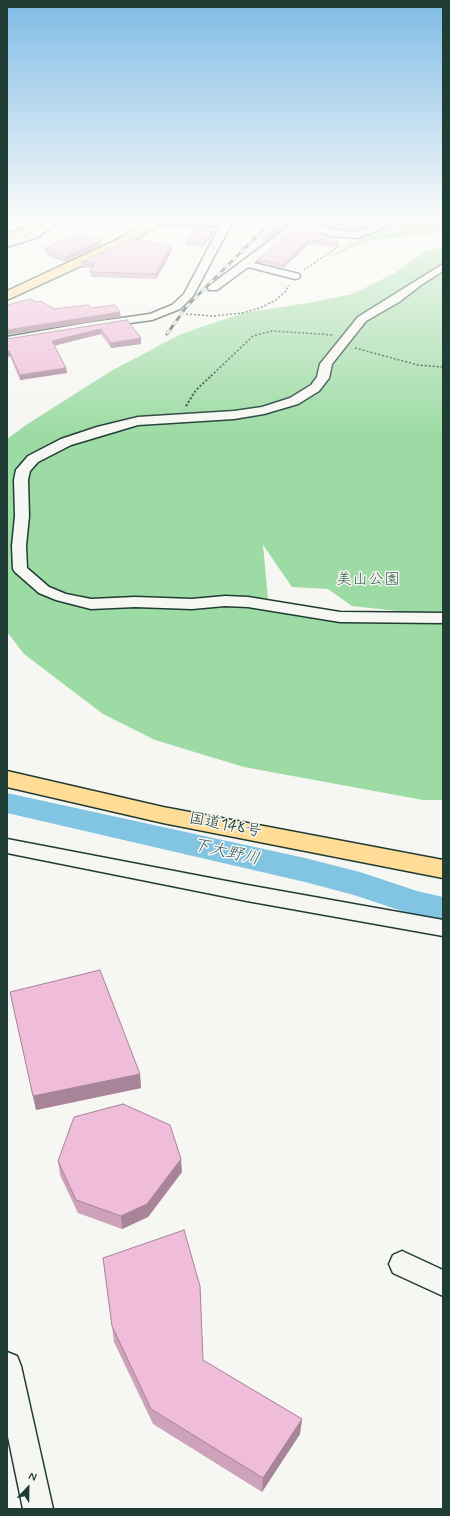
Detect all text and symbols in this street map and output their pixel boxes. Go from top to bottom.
park label: 美山公園 [336,571,400,591]
street label: 国道148号 [187,810,263,842]
water label: 下大野川 [191,835,261,871]
north arrow [8,1468,48,1508]
text: N [26,1469,39,1485]

